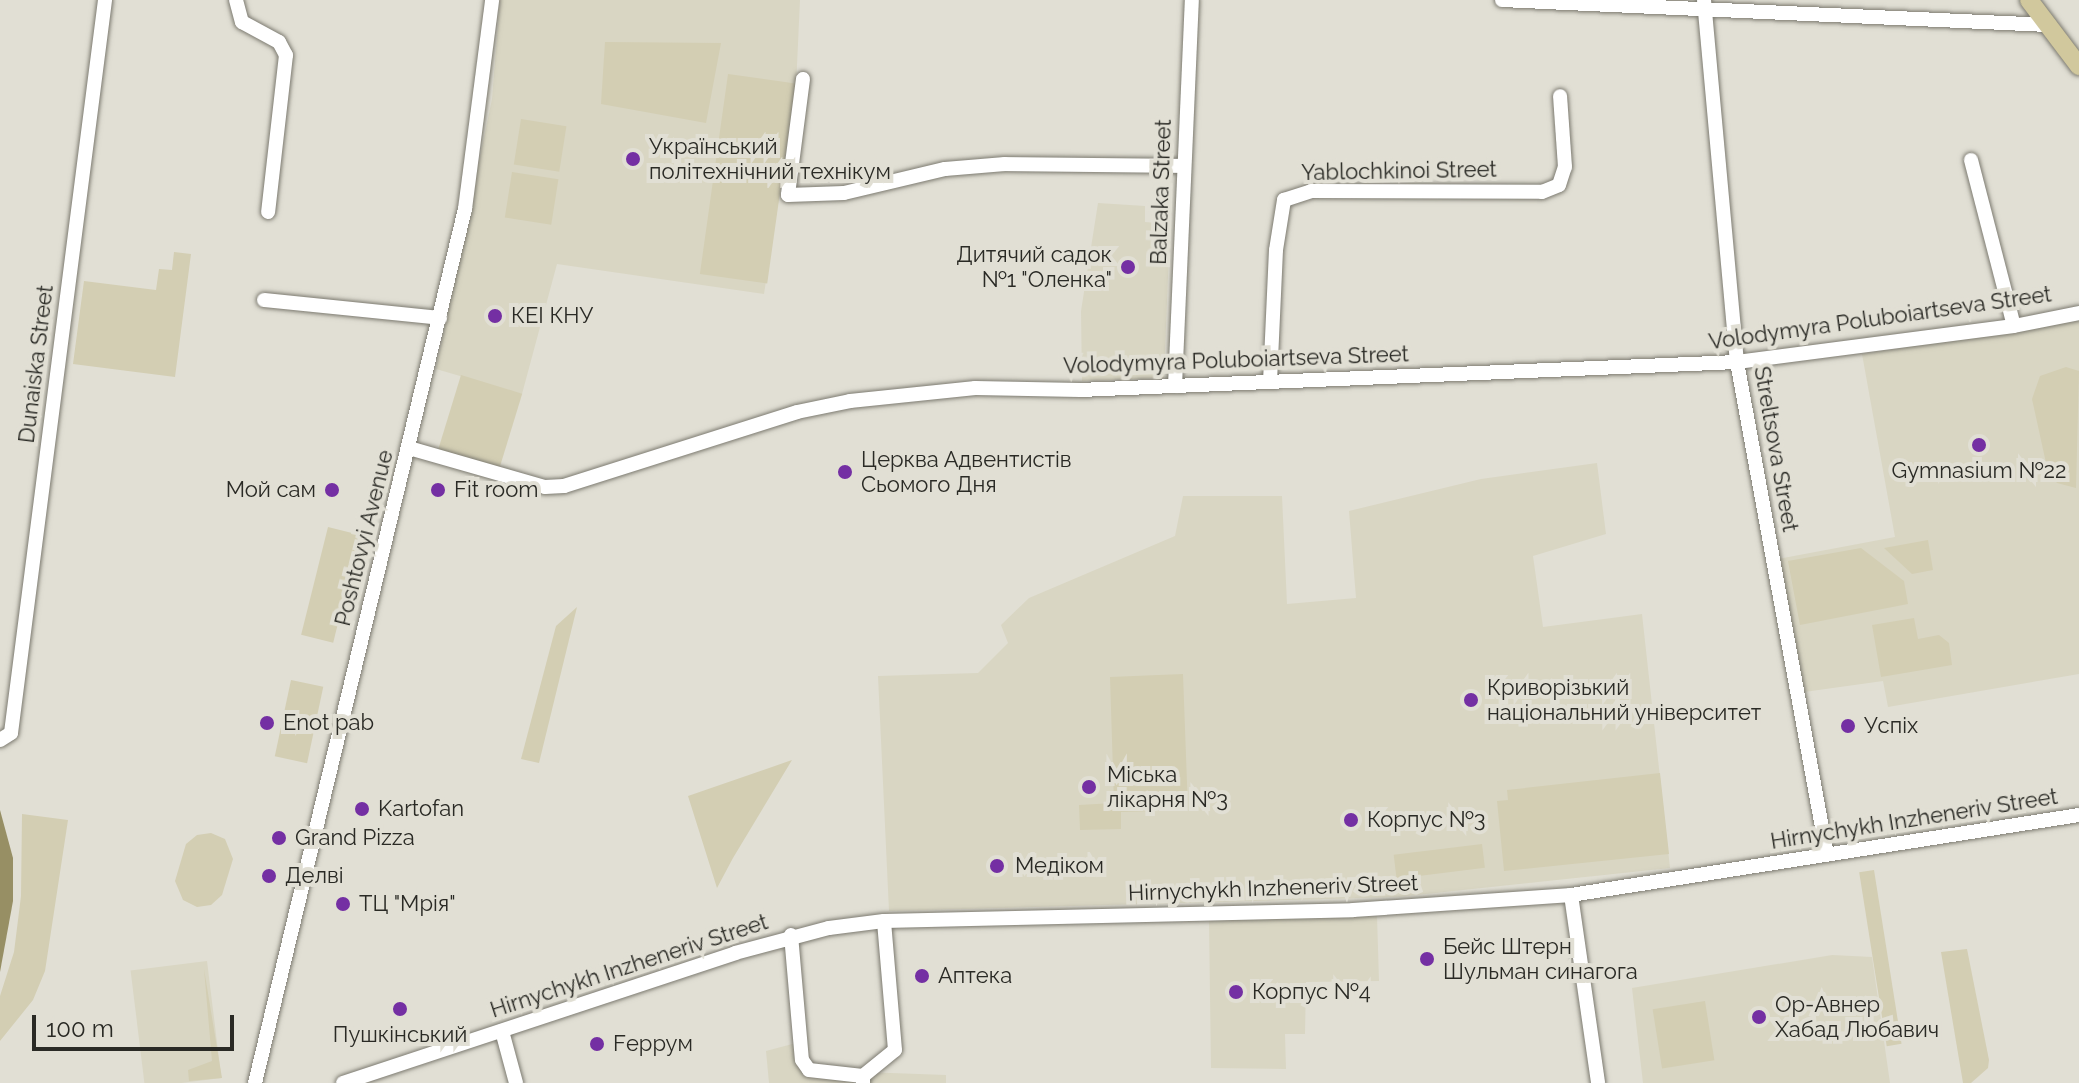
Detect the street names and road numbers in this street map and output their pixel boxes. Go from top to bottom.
street label: Balzaka Street [1145,119,1177,265]
street label: Yablochkinoi Street [1301,156,1497,186]
street label: Volodymyra Poluboiartseva Street [1707,281,2053,355]
street label: Dunaiska Street [13,283,59,445]
street label: Volodymyra Poluboiartseva Street [1063,341,1409,379]
street label: Streltsova Street [1748,364,1804,534]
street label: Poshtovyi Avenue [329,447,399,629]
street label: Hirnychykh Inzheneriv Street [1768,783,2060,855]
street label: Hirnychykh Inzheneriv Street [1127,870,1419,906]
street label: Hirnychykh Inzheneriv Street [487,908,771,1024]

